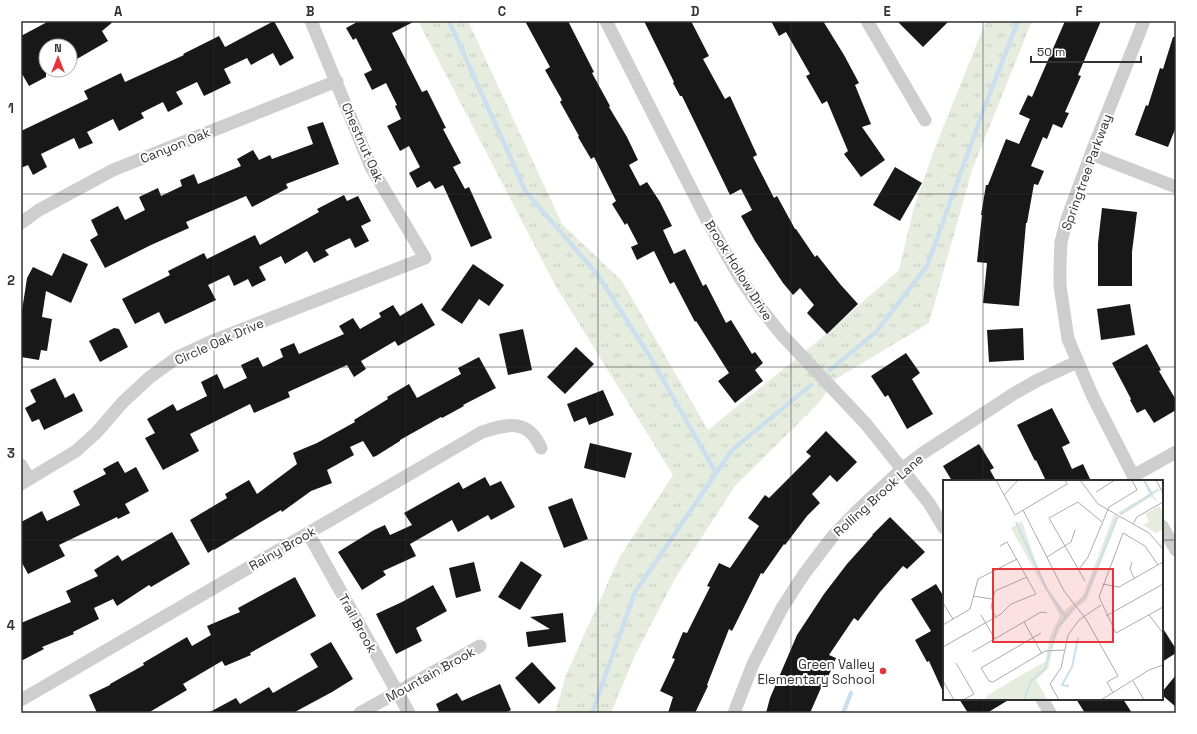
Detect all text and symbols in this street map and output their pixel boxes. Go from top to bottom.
text: A [114,3,123,20]
text: B [306,3,315,20]
text: C [498,3,506,20]
text: D [691,3,700,20]
text: E [883,3,891,20]
text: F [1076,3,1083,20]
north arrow [38,38,78,78]
scale bar [1031,38,1141,64]
text: N [54,41,62,55]
text: 50 m [1037,44,1065,60]
text: 1 [8,100,14,117]
street label: Chestnut Oak [337,100,388,184]
street label: Springtree Parkway [1057,112,1115,233]
street label: Canyon Oak [138,124,213,167]
street label: Brook Hollow Drive [701,217,776,324]
text: 2 [7,272,15,289]
street label: Circle Oak Drive [172,314,266,369]
text: 3 [7,445,15,462]
street label: Rolling Brook Lane [830,450,927,540]
inset map [943,480,1163,700]
street label: Rainy Brook [246,522,319,574]
street label: Trail Brook [334,591,381,656]
text: 4 [7,617,15,634]
street label: Mountain Brook [383,643,478,706]
place label: Green Valley Elementary School [758,656,875,688]
marker: Green Valley Elementary School [878,666,888,676]

